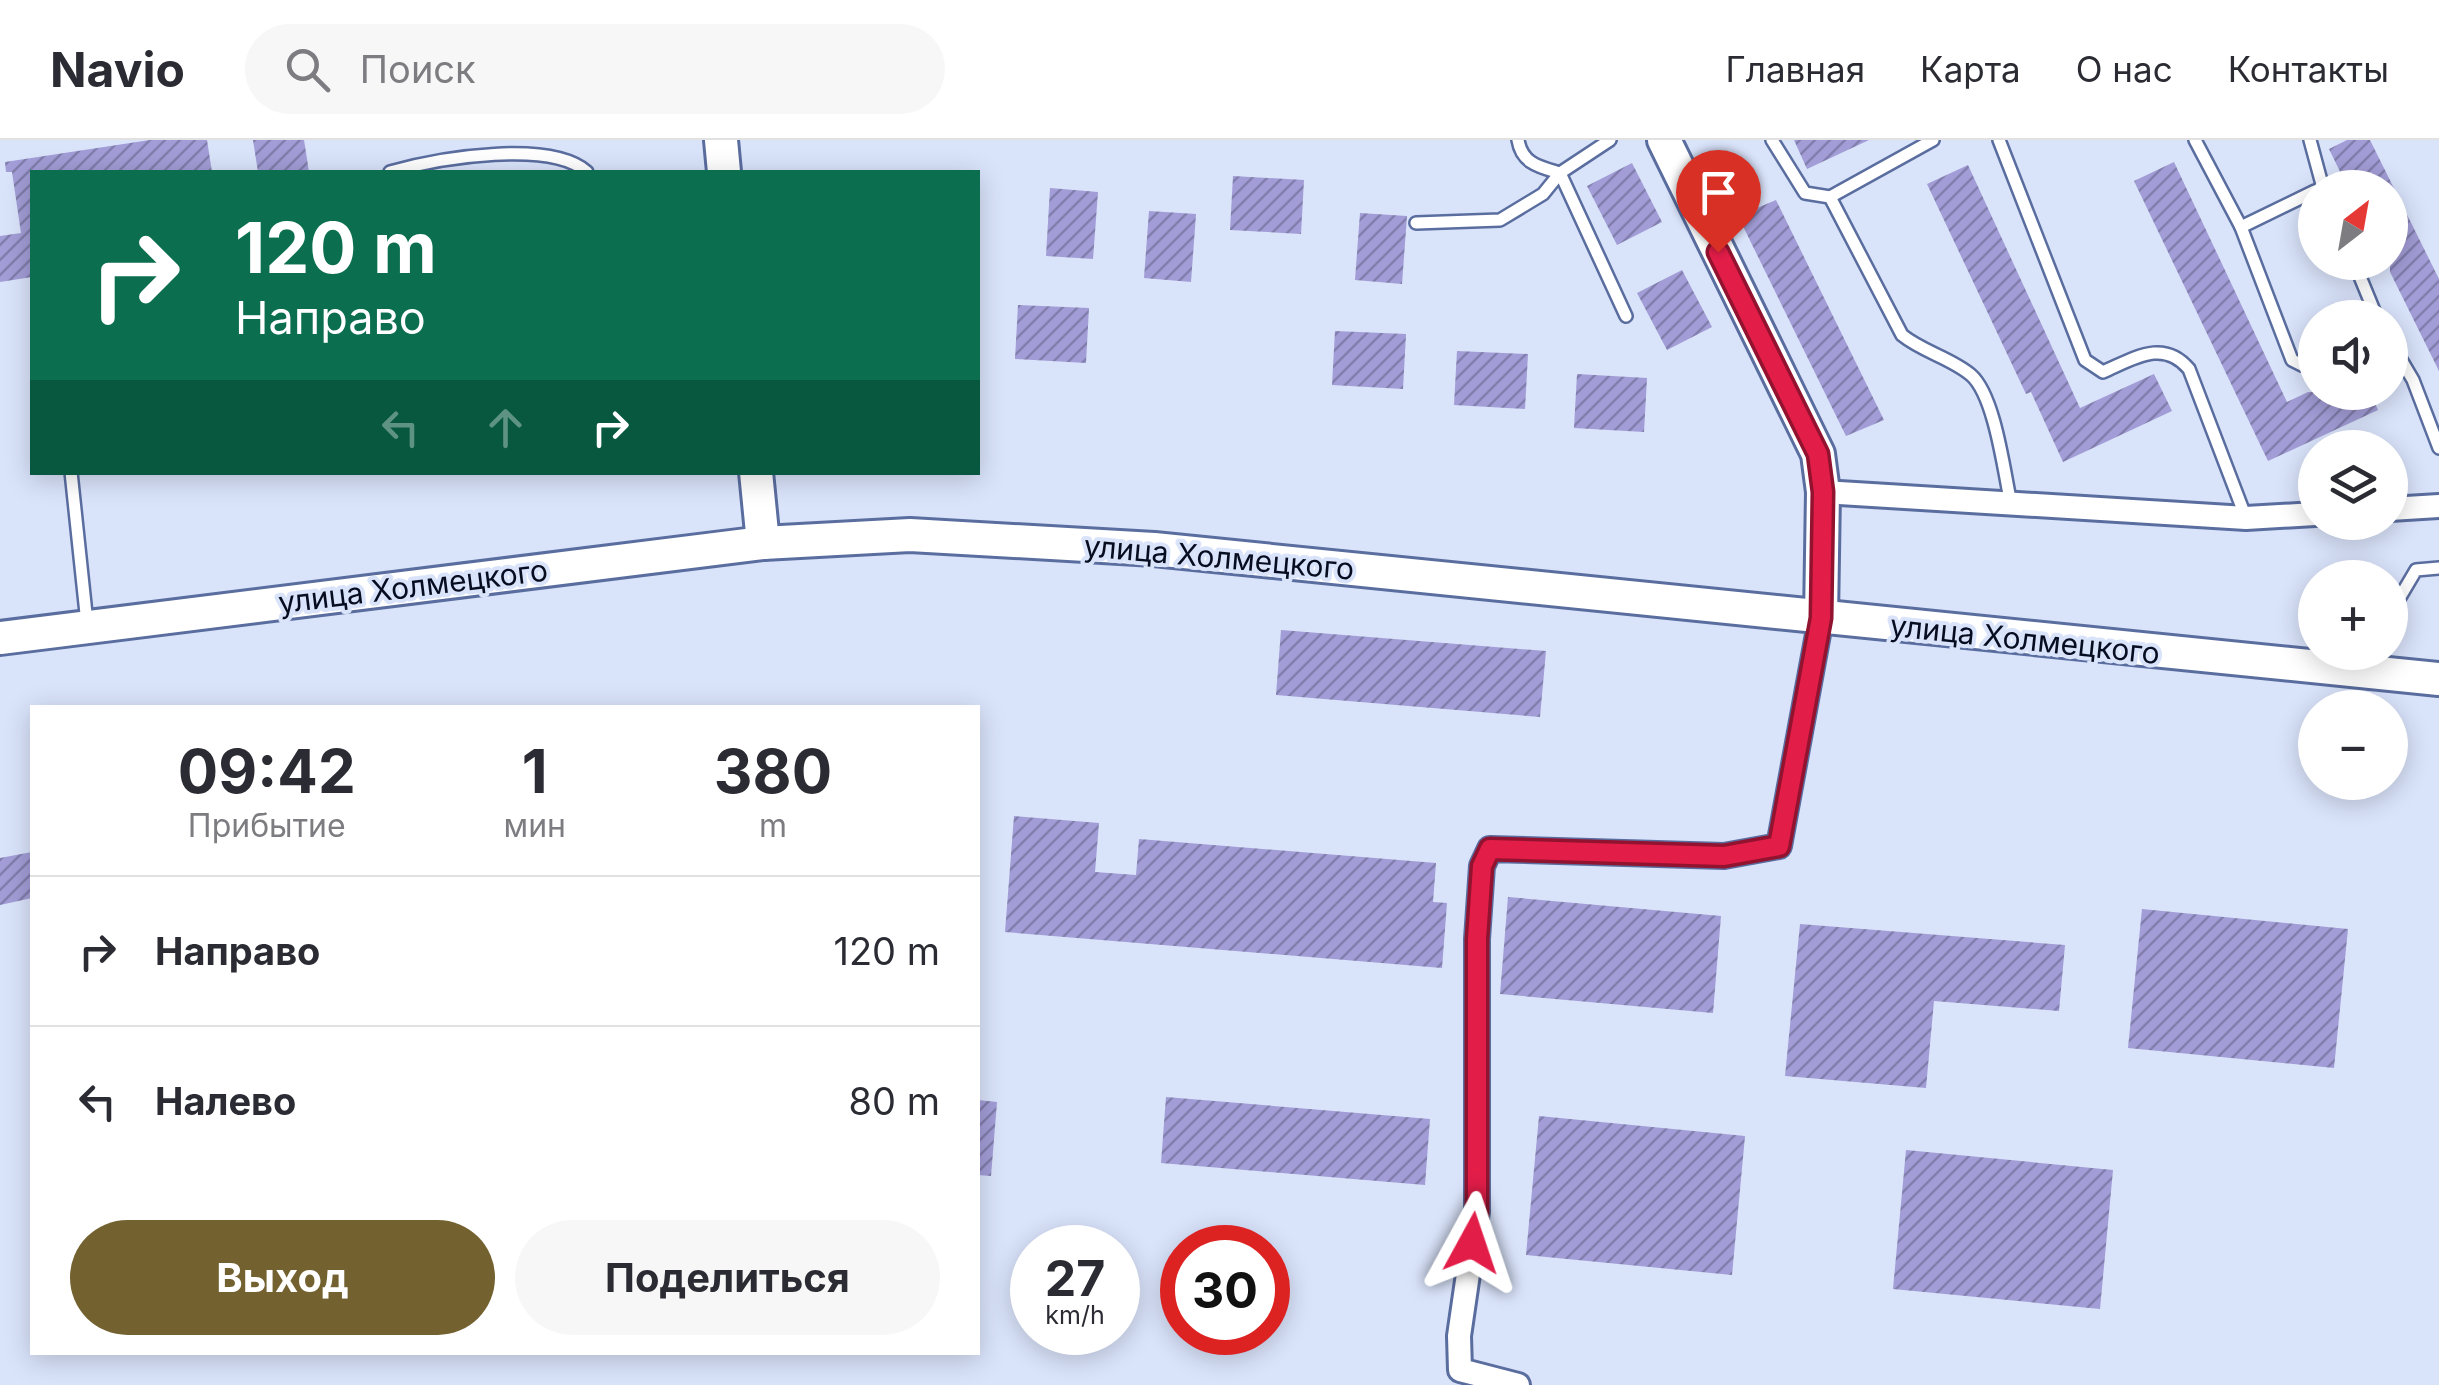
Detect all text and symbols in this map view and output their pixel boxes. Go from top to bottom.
search box [245,24,945,114]
text: Navio [50,40,185,99]
icon: search [280,42,335,97]
text: Поиск [360,46,476,92]
text: Главная [1726,48,1865,90]
text: Карта [1920,48,2021,90]
text: О нас [2076,48,2173,90]
text: Контакты [2228,48,2389,90]
pin [1676,150,1761,253]
icon: arrive [1691,165,1746,220]
north arrow [2298,170,2408,280]
map controls [2298,170,2408,800]
text: 120 m [235,205,437,290]
icon: right [70,210,200,340]
text: Направо [235,290,426,345]
button: sound [2298,300,2408,410]
icon: left [373,400,428,455]
icon: ahead [478,400,533,455]
icon: right [583,400,638,455]
button: layers [2298,430,2408,540]
street label: улица Холмецкого [1082,527,1356,587]
street label: улица Холмецкого [276,552,550,620]
button: + [2298,560,2408,670]
street label: улица Холмецкого [1888,607,2162,671]
button: − [2298,690,2408,800]
text: 09:42 [178,735,356,807]
text: 1 [522,735,548,807]
text: 380 [714,735,832,807]
text: Прибытие [188,806,346,845]
text: мин [504,806,566,845]
text: m [759,806,787,845]
icon: right [70,924,125,979]
text: Направо [155,928,320,974]
text: 120 m [833,928,940,974]
icon: left [70,1074,125,1129]
text: Налево [155,1078,296,1124]
text: 80 m [849,1078,940,1124]
position arrow [1420,1191,1524,1295]
button: Выход [70,1220,495,1335]
button: Поделиться [515,1220,940,1335]
speed limit sign: 30 [1160,1225,1290,1355]
text: 27 [1045,1248,1105,1308]
text: km/h [1045,1300,1105,1330]

